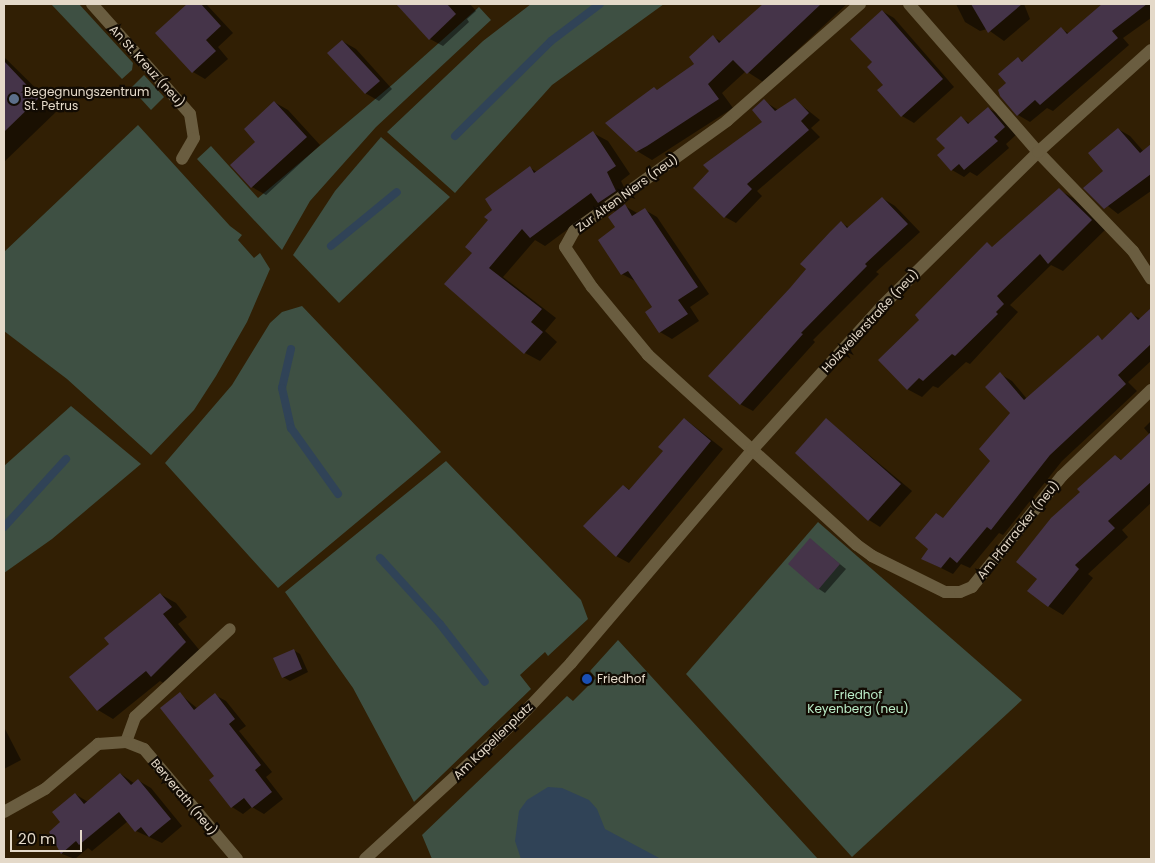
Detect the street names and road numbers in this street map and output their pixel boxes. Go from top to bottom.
street label: An St. Kreuz (neu) [106,22,188,110]
street label: Zur Alten Niers (neu) [573,151,681,235]
street label: Holzweilerstraße (neu) [819,267,921,375]
street label: Am Pfarracker (neu) [974,478,1062,582]
street label: Am Kapellenplatz [450,700,536,782]
street label: Berverath (neu) [148,756,220,838]

